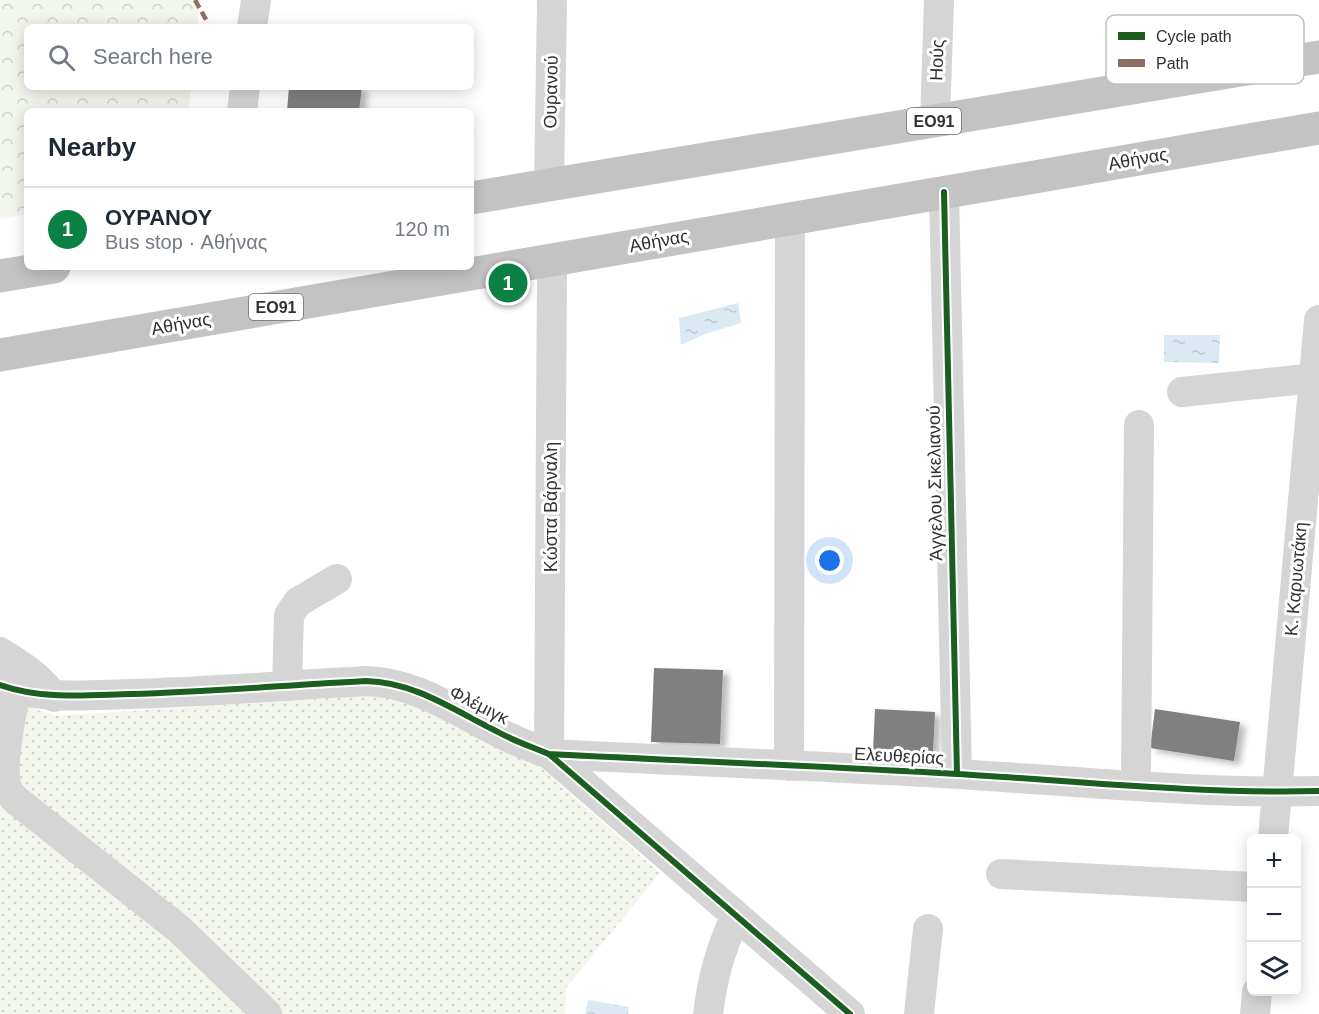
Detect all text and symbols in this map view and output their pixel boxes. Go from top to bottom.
legend [1106,15,1304,84]
search box [24,24,474,90]
text: Cycle path [1156,28,1232,45]
street label: Ηούς [926,39,948,81]
icon: search [45,41,78,74]
text: Search here [93,44,213,69]
street label: Ουρανού [540,55,562,129]
text: Path [1156,55,1189,72]
road number: ΕΟ91 [907,108,961,134]
text: Nearby [48,132,136,162]
street label: Αθήνας [1107,144,1170,174]
text: ΟΥΡΑΝΟΥ [105,205,212,230]
text: 1 [62,218,73,240]
text: 120 m [394,218,450,240]
street label: Αθήνας [628,226,691,256]
text: Bus stop · Αθήνας [105,231,267,253]
pin: 1 [488,260,528,306]
road number: ΕΟ91 [249,294,303,320]
street label: Αθήνας [150,309,213,339]
street label: Άγγελου Σικελιανού [924,405,946,561]
street label: Κώστα Βάρναλη [541,442,561,572]
street label: Κ. Καρυωτάκη [1281,521,1311,637]
your location [815,546,844,575]
street label: Φλέμιγκ [446,682,513,729]
street label: Ελευθερίας [853,744,945,768]
map controls [1247,834,1301,996]
button: + [1247,834,1301,888]
button: − [1247,888,1301,942]
button: layers [1247,942,1301,996]

